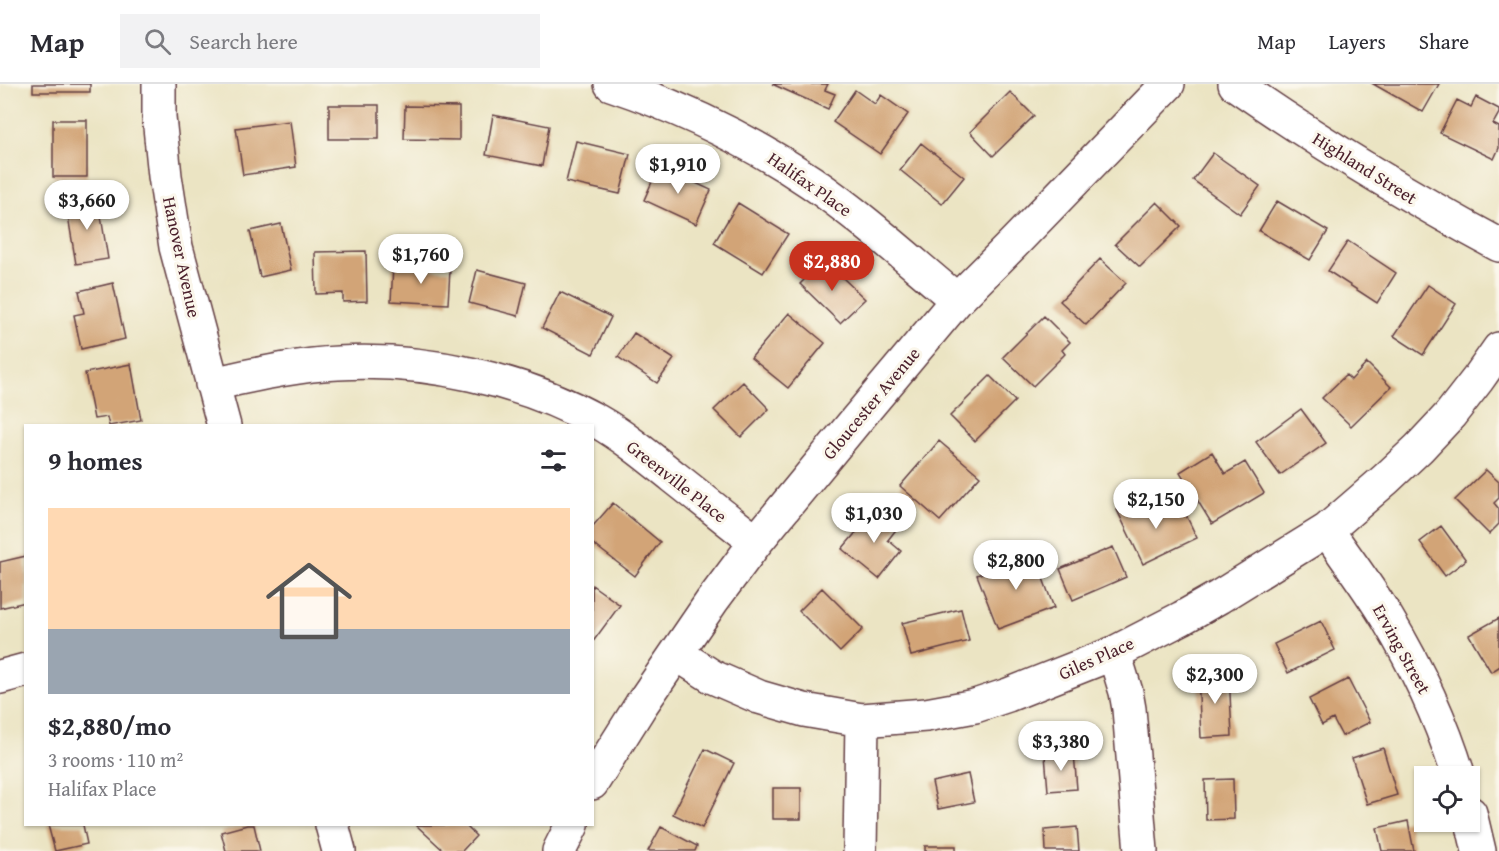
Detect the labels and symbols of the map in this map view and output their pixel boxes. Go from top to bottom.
street label: Highland Street [1307,125,1423,211]
pin: $1,910 [629,144,727,195]
street label: Halifax Place [762,145,858,223]
pin: $3,660 [38,180,136,231]
street label: Hanover Avenue [156,194,208,320]
pin: $1,760 [372,234,470,285]
pin: $2,880 [783,241,881,292]
street label: Gloucester Avenue [816,341,926,465]
street label: Greenville Place [621,433,733,529]
pin: $2,150 [1107,479,1205,530]
pin: $1,030 [825,493,923,544]
pin: $2,800 [967,540,1065,591]
street label: Erving Street [1366,599,1438,699]
street label: Giles Place [1054,629,1138,687]
pin: $2,300 [1166,654,1264,705]
pin: $3,380 [1012,721,1110,772]

